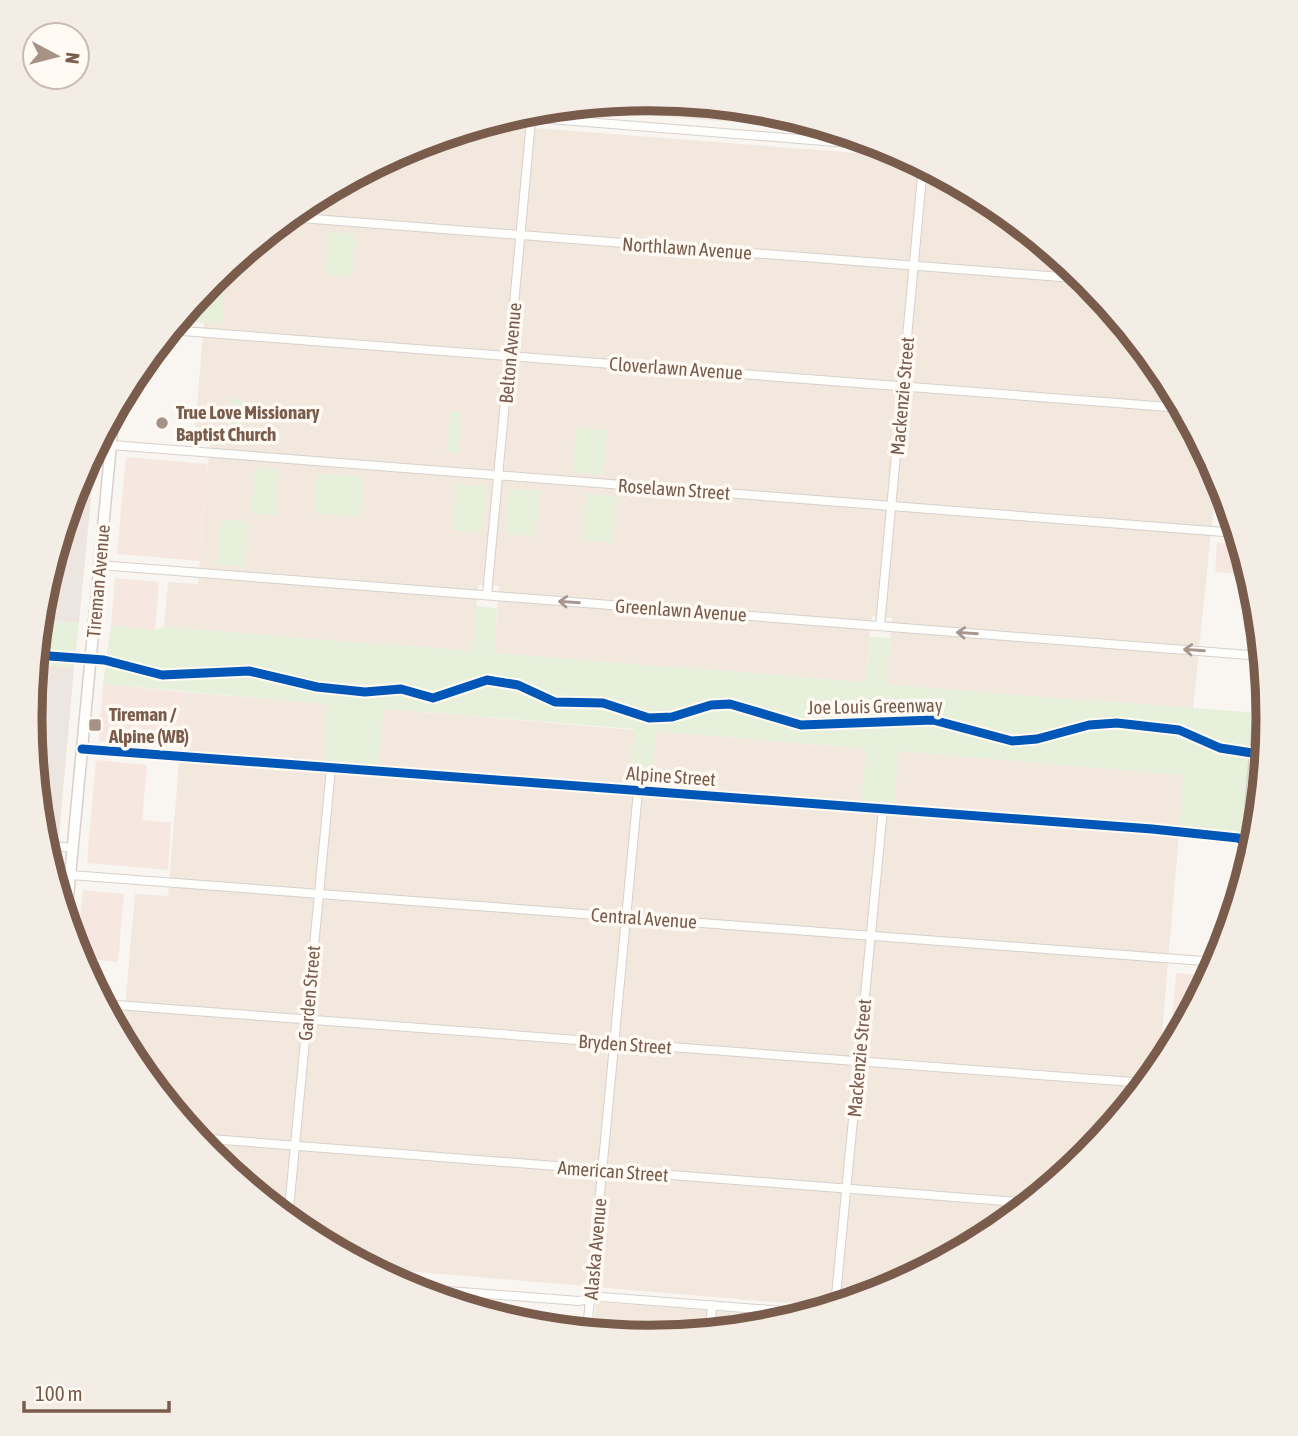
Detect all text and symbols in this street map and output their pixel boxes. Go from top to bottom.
north arrow [21,21,91,91]
text: N [61,51,84,65]
street label: Northlawn Avenue [621,232,753,264]
street label: Belton Avenue [495,302,525,404]
street label: Mackenzie Street [886,336,918,456]
street label: Cloverlawn Avenue [609,352,743,384]
place label: True Love Missionary Baptist Church [176,401,320,445]
marker: True Love Missionary Baptist Church [154,415,170,431]
street label: Roselawn Street [617,474,731,504]
street label: Tireman Avenue [82,524,114,638]
street label: Greenlawn Avenue [615,594,747,626]
one-way arrow [559,595,581,608]
one-way arrow [956,626,979,639]
one-way arrow [1183,644,1206,657]
street label: Joe Louis Greenway [807,694,943,718]
place label: Tireman / Alpine (WB) [108,703,189,747]
marker: Tireman / Alpine (WB) [87,717,103,733]
street label: Alpine Street [625,762,717,790]
street label: Central Avenue [590,903,698,933]
street label: Garden Street [294,944,324,1042]
street label: Mackenzie Street [843,998,875,1118]
street label: Bryden Street [578,1030,672,1058]
street label: American Street [557,1156,669,1186]
street label: Alaska Avenue [580,1197,610,1301]
scale bar [24,1370,170,1414]
text: 100 m [35,1381,83,1405]

